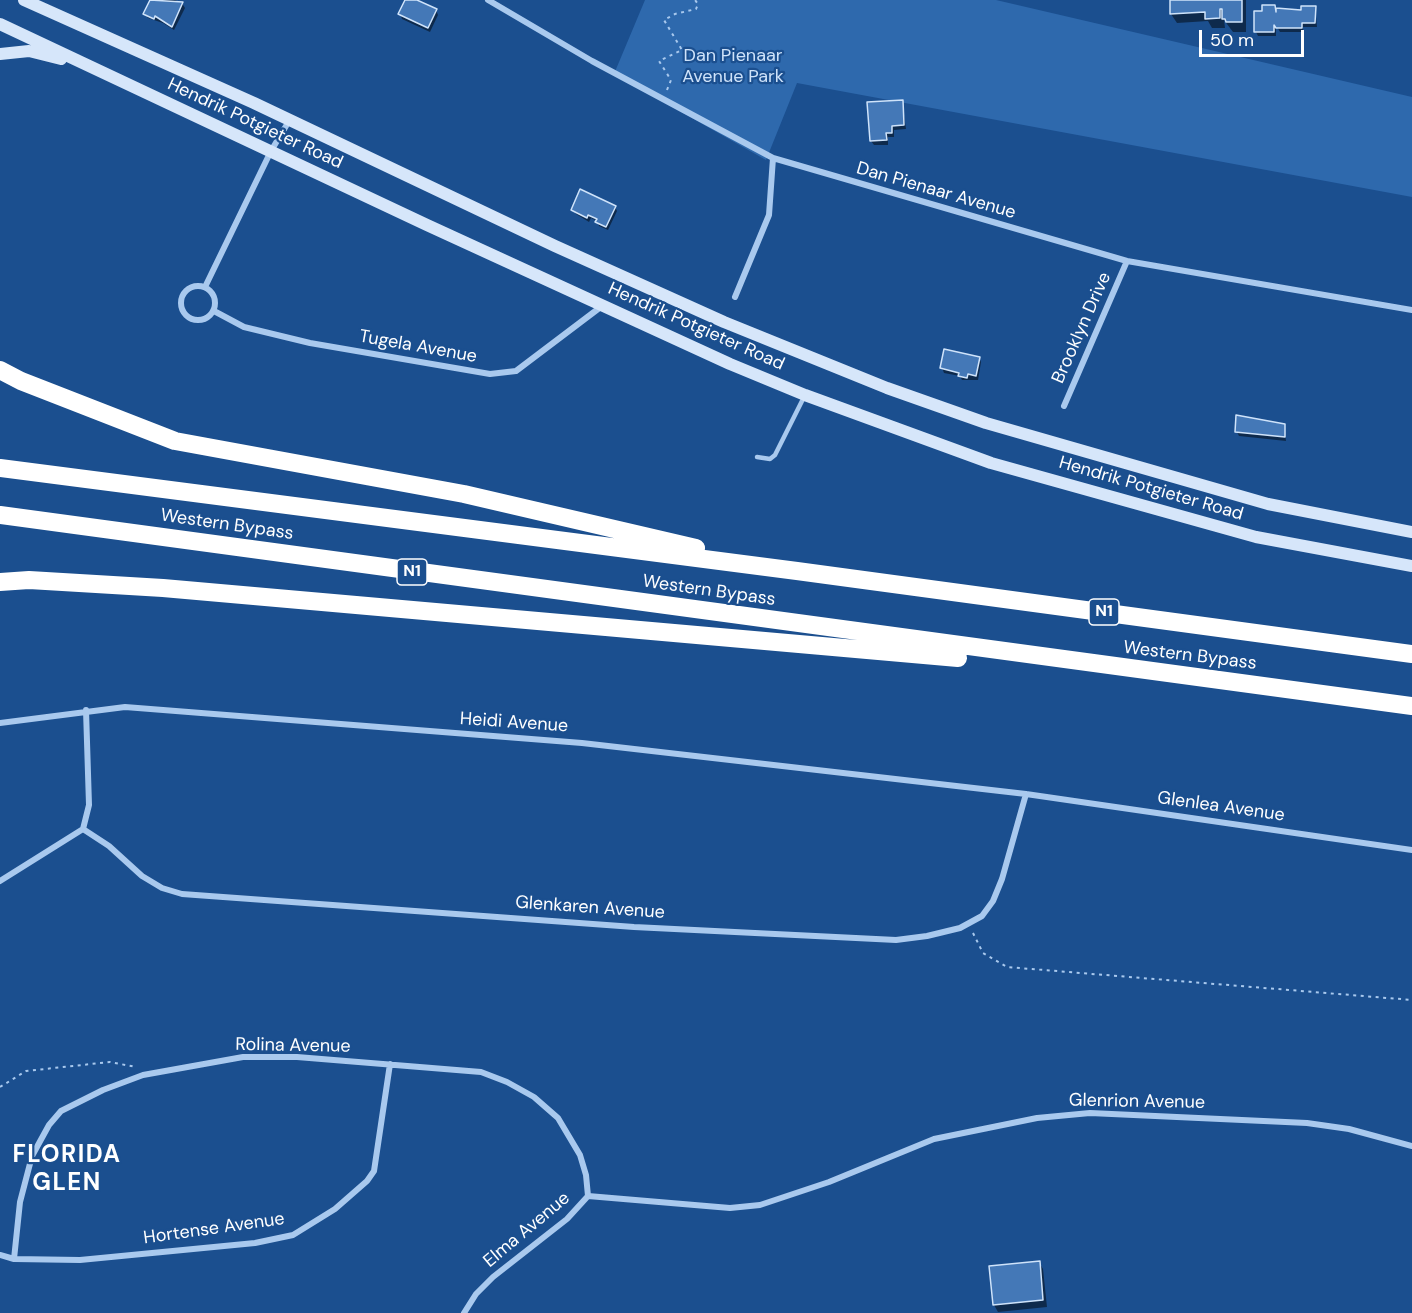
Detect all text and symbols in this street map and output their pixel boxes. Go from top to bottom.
scale bar [1202,18,1307,56]
text: 50 m [1210,28,1254,52]
park label: Dan Pienaar Avenue Park [682,45,784,88]
street label: Hendrik Potgieter Road [164,74,346,174]
street label: Dan Pienaar Avenue [854,158,1018,224]
street label: Brooklyn Drive [1048,269,1116,387]
street label: Hendrik Potgieter Road [604,278,788,376]
street label: Tugela Avenue [357,326,479,368]
street label: Hendrik Potgieter Road [1056,452,1246,526]
street label: Western Bypass [159,505,295,545]
road number: N1 [397,559,427,585]
street label: Western Bypass [641,571,777,611]
road number: N1 [1089,599,1119,625]
street label: Western Bypass [1122,637,1258,675]
street label: Heidi Avenue [459,708,569,738]
street label: Glenlea Avenue [1156,787,1286,827]
street label: Glenkaren Avenue [515,892,665,924]
street label: Rolina Avenue [235,1034,351,1058]
street label: Glenrion Avenue [1069,1090,1205,1114]
district label: FLORIDA GLEN [12,1142,122,1198]
street label: Elma Avenue [479,1188,575,1272]
street label: Hortense Avenue [142,1208,286,1250]

